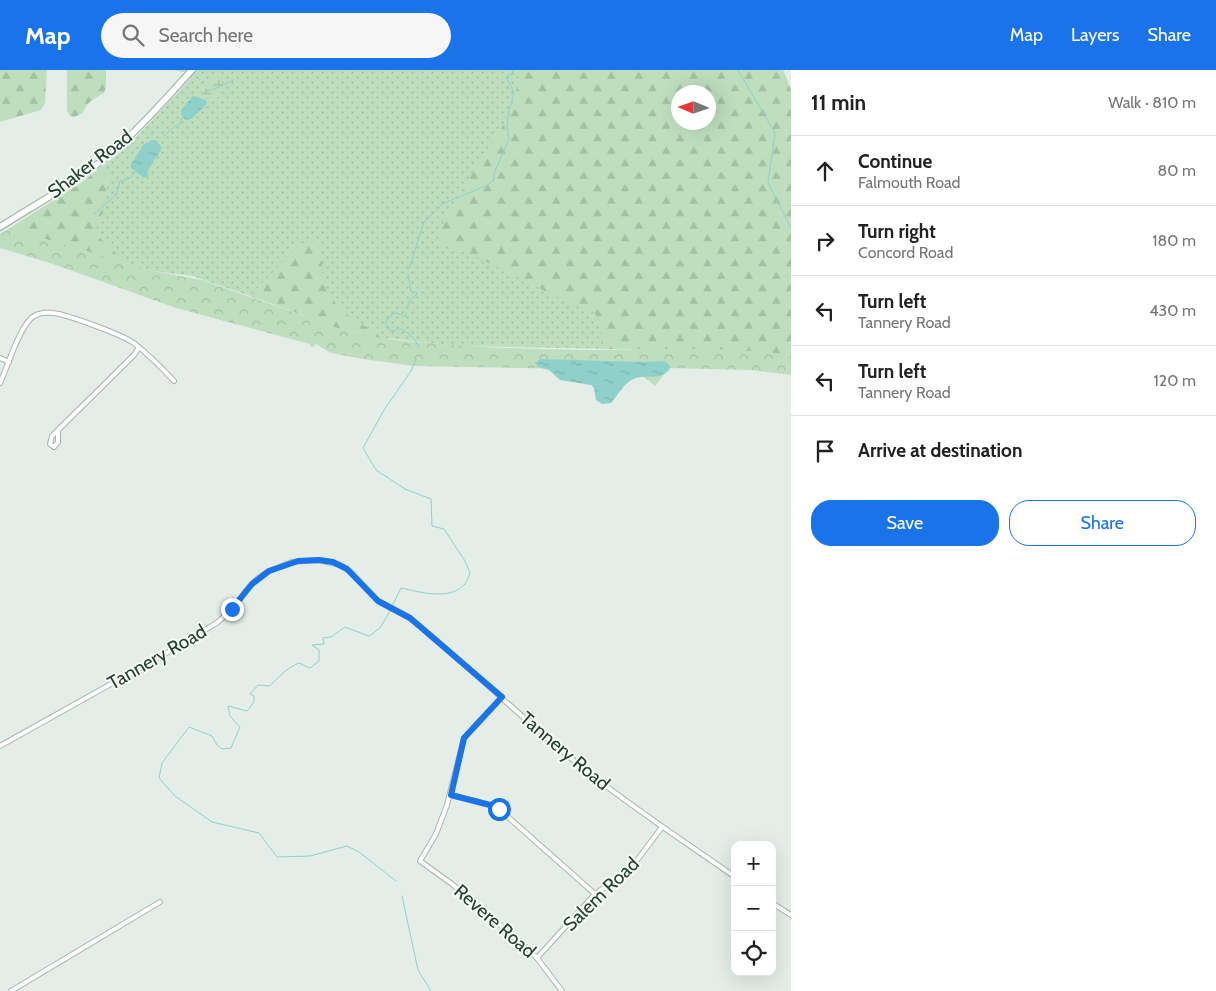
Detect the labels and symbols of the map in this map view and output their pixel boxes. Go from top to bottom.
north arrow [671,85,716,130]
street label: Shaker Road [43,125,137,203]
route end [221,598,244,621]
street label: Tannery Road [104,620,210,694]
street label: Tannery Road [515,707,615,795]
route start [488,798,511,821]
street label: Salem Road [558,852,644,936]
street label: Revere Road [449,879,541,963]

